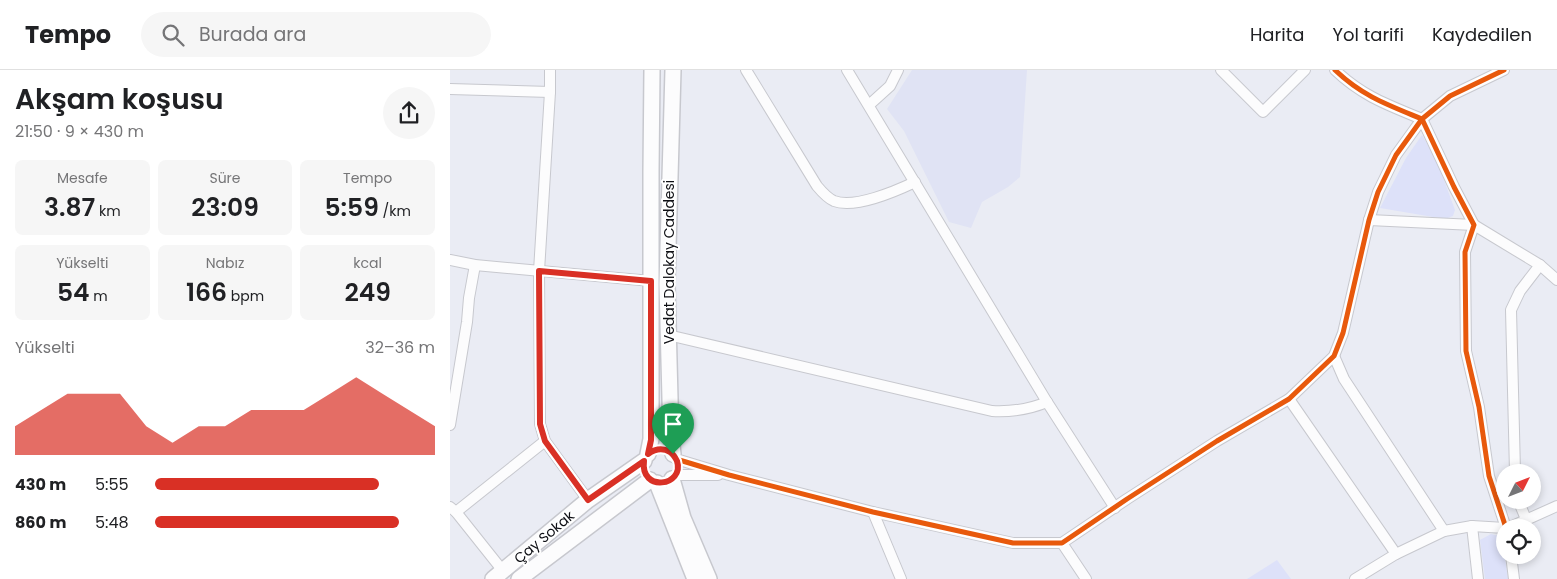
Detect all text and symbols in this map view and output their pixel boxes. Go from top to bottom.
search box [141,12,491,57]
text: Tempo [25,18,111,51]
icon: search [159,21,187,49]
text: Burada ara [199,21,306,48]
text: Harita [1250,22,1304,47]
text: Yol tarifi [1332,22,1404,47]
text: Kaydedilen [1432,22,1532,47]
text: Akşam koşusu [15,80,223,119]
button: share [383,87,435,139]
text: 21:50 · 9 × 430 m [15,120,144,143]
text: Mesafe [57,168,108,188]
text: Süre [209,168,241,188]
text: Tempo [343,168,392,188]
street label: Vedat Dalokay Caddesi [659,180,679,344]
text: 3.87 [44,190,95,225]
text: 23:09 [191,190,259,225]
text: 5:59 [324,190,379,225]
text: km [95,201,121,221]
text: /km [379,201,411,221]
text: Yükselti [56,253,108,273]
text: Nabız [206,253,244,273]
text: kcal [353,253,382,273]
text: 54 [57,275,90,310]
text: 166 [186,275,227,310]
text: 249 [344,275,391,310]
text: m [90,286,108,306]
text: bpm [227,286,264,306]
text: Yükselti [15,336,75,359]
text: 32–36 m [365,336,435,359]
pin [652,403,694,454]
icon: arrive [659,410,687,438]
north arrow [1496,464,1541,509]
map controls [1496,464,1541,564]
text: 430 m [15,473,66,496]
text: 5:55 [95,473,129,496]
street label: Çay Sokak [510,505,579,568]
text: 860 m [15,511,66,534]
text: 5:48 [95,511,129,534]
button: locate [1496,519,1541,564]

